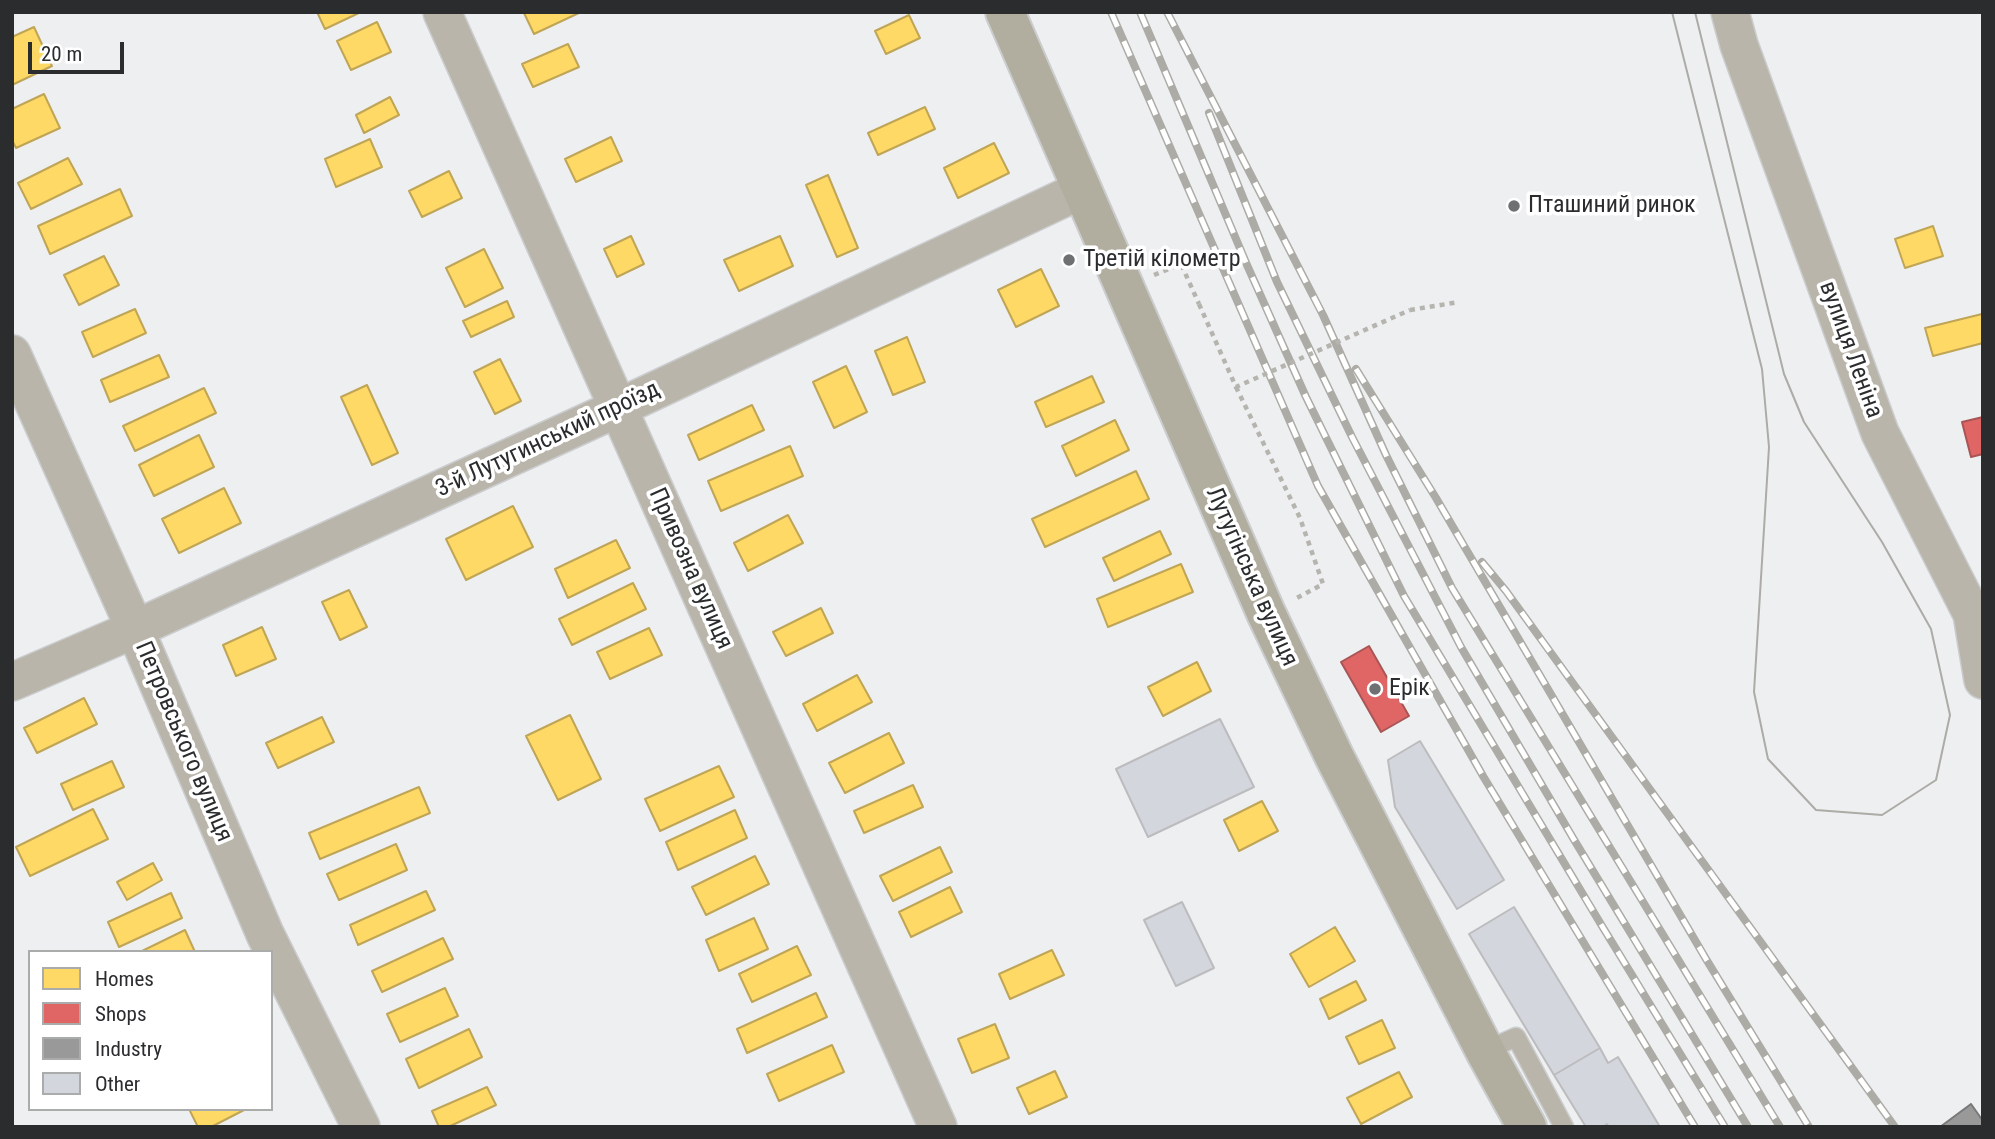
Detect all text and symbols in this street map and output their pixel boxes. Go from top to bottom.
scale bar [32,28,128,72]
text: 20 m [41,42,82,66]
place label: Пташиний ринок [1528,192,1696,220]
marker: Пташиний ринок [1506,198,1522,214]
place label: Третій кілометр [1083,246,1241,274]
marker: Третій кілометр [1061,252,1077,268]
street label: вулиця Леніна [1812,278,1888,422]
street label: 3-й Лутугинський проїзд [432,376,664,504]
street label: Лутугінська вулиця [1199,483,1303,671]
street label: Привозна вулиця [642,484,738,654]
street label: Петровського вулиця [128,638,238,846]
place label: Ерік [1389,675,1430,703]
marker: Ерік [1367,681,1383,697]
legend [28,950,273,1111]
text: Homes [95,967,154,991]
text: Shops [95,1002,147,1026]
text: Industry [95,1037,162,1061]
text: Other [95,1072,140,1096]

